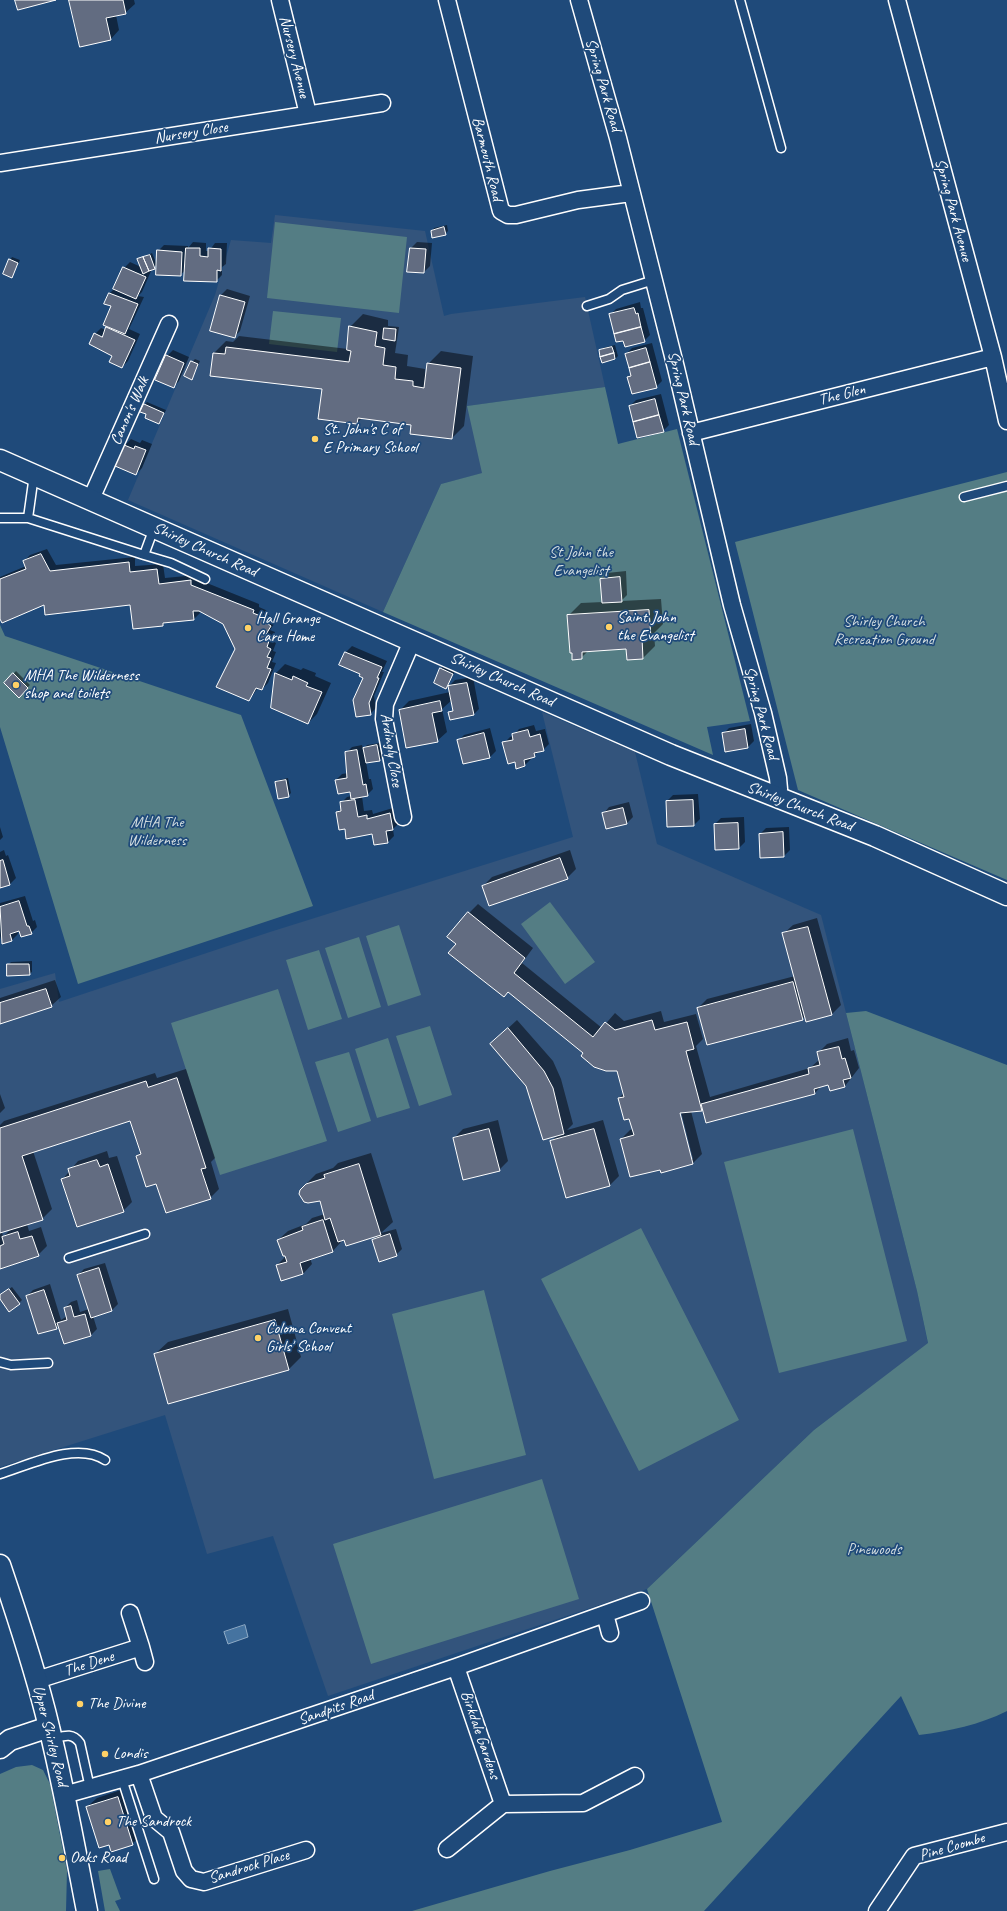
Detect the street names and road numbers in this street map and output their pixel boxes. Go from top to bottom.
street label: Nursery Avenue [275,14,313,100]
street label: Spring Park Road [581,37,625,133]
street label: Barmouth Road [467,115,507,203]
street label: Nursery Close [153,118,229,148]
street label: Spring Park Avenue [930,157,976,263]
street label: Spring Park Road [663,349,703,447]
street label: Canon's Walk [106,374,154,448]
street label: The Glen [817,380,867,410]
street label: Shirley Church Road [150,518,260,582]
street label: Shirley Church Road [447,648,557,712]
street label: Spring Park Road [739,664,783,762]
street label: Ardingly Close [376,712,406,788]
street label: Shirley Church Road [744,778,856,836]
street label: The Dene [62,1647,116,1681]
street label: Upper Shirley Road [28,1684,72,1788]
street label: Sandpits Road [296,1686,376,1730]
street label: Birkdale Gardens [456,1688,504,1782]
street label: Pine Coombe [917,1829,987,1865]
street label: Sandrock Place [207,1846,291,1888]

